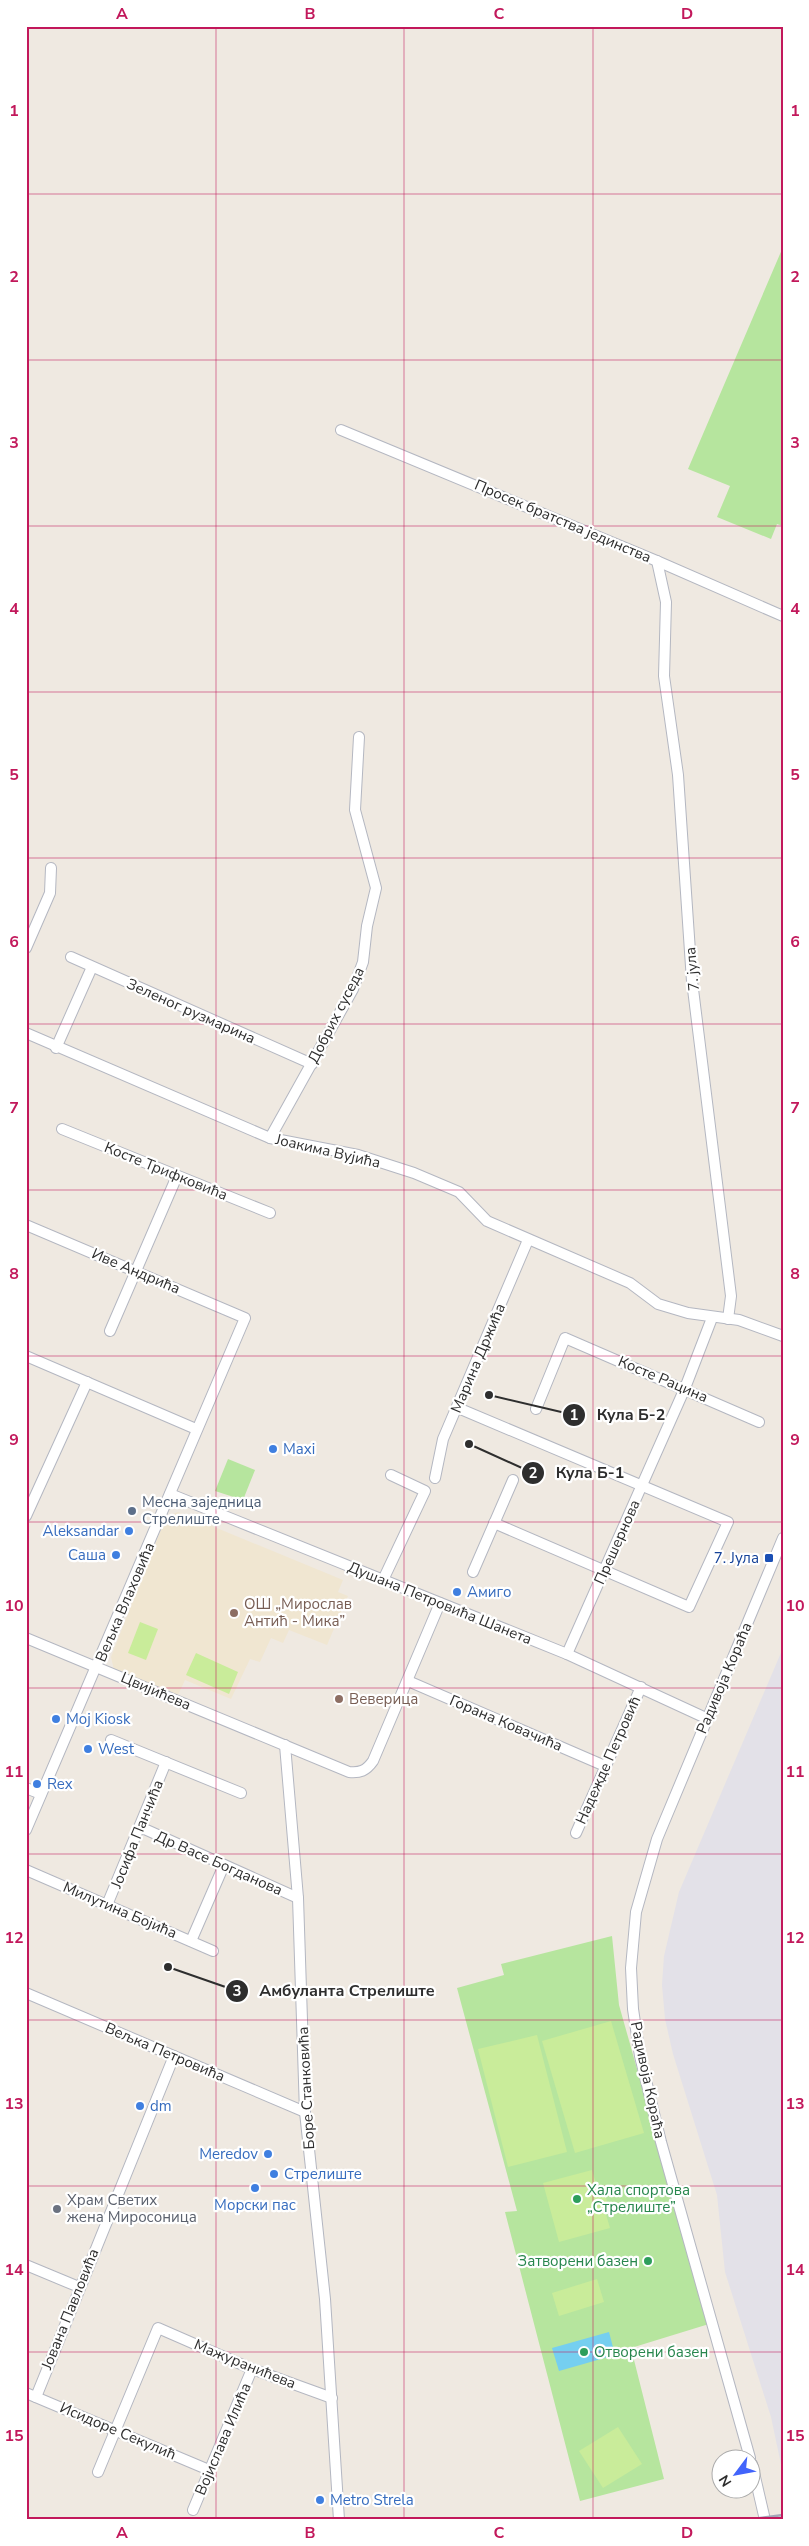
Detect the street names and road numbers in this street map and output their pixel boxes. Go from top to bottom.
street label: Просек братства јединства [472,475,654,567]
street label: 7. јула [680,946,704,992]
street label: Добрих суседа [303,964,369,1066]
street label: Зеленог рузмарина [124,974,258,1048]
street label: Јоакима Вујића [273,1129,382,1173]
street label: Косте Трифковића [101,1137,231,1205]
street label: Иве Андрића [89,1243,183,1299]
street label: Марина Држића [446,1300,510,1416]
street label: Косте Рацина [615,1351,711,1407]
street label: Прешернова [589,1496,645,1588]
street label: Вељка Влаховића [91,1539,159,1665]
street label: Душана Петровића Шанета [345,1557,535,1649]
street label: Радивоја Кораћа [692,1619,756,1737]
street label: Цвијићева [118,1667,194,1715]
street label: Горана Ковачића [447,1690,565,1756]
street label: Надежде Петровић [571,1693,645,1827]
street label: Јосифа Панчића [106,1777,168,1892]
street label: Др Васе Богданова [152,1826,286,1900]
street label: Милутина Бојића [60,1877,180,1943]
street label: Вељка Петровића [102,2018,228,2086]
street label: Радивоја Кораћа [626,2020,670,2140]
street label: Боре Станковића [293,2026,319,2150]
street label: Јована Павловића [36,2246,103,2373]
street label: Мажуранићева [191,2334,299,2394]
street label: Војислава Илића [190,2380,256,2498]
street label: Исидоре Секулић [57,2397,179,2465]

